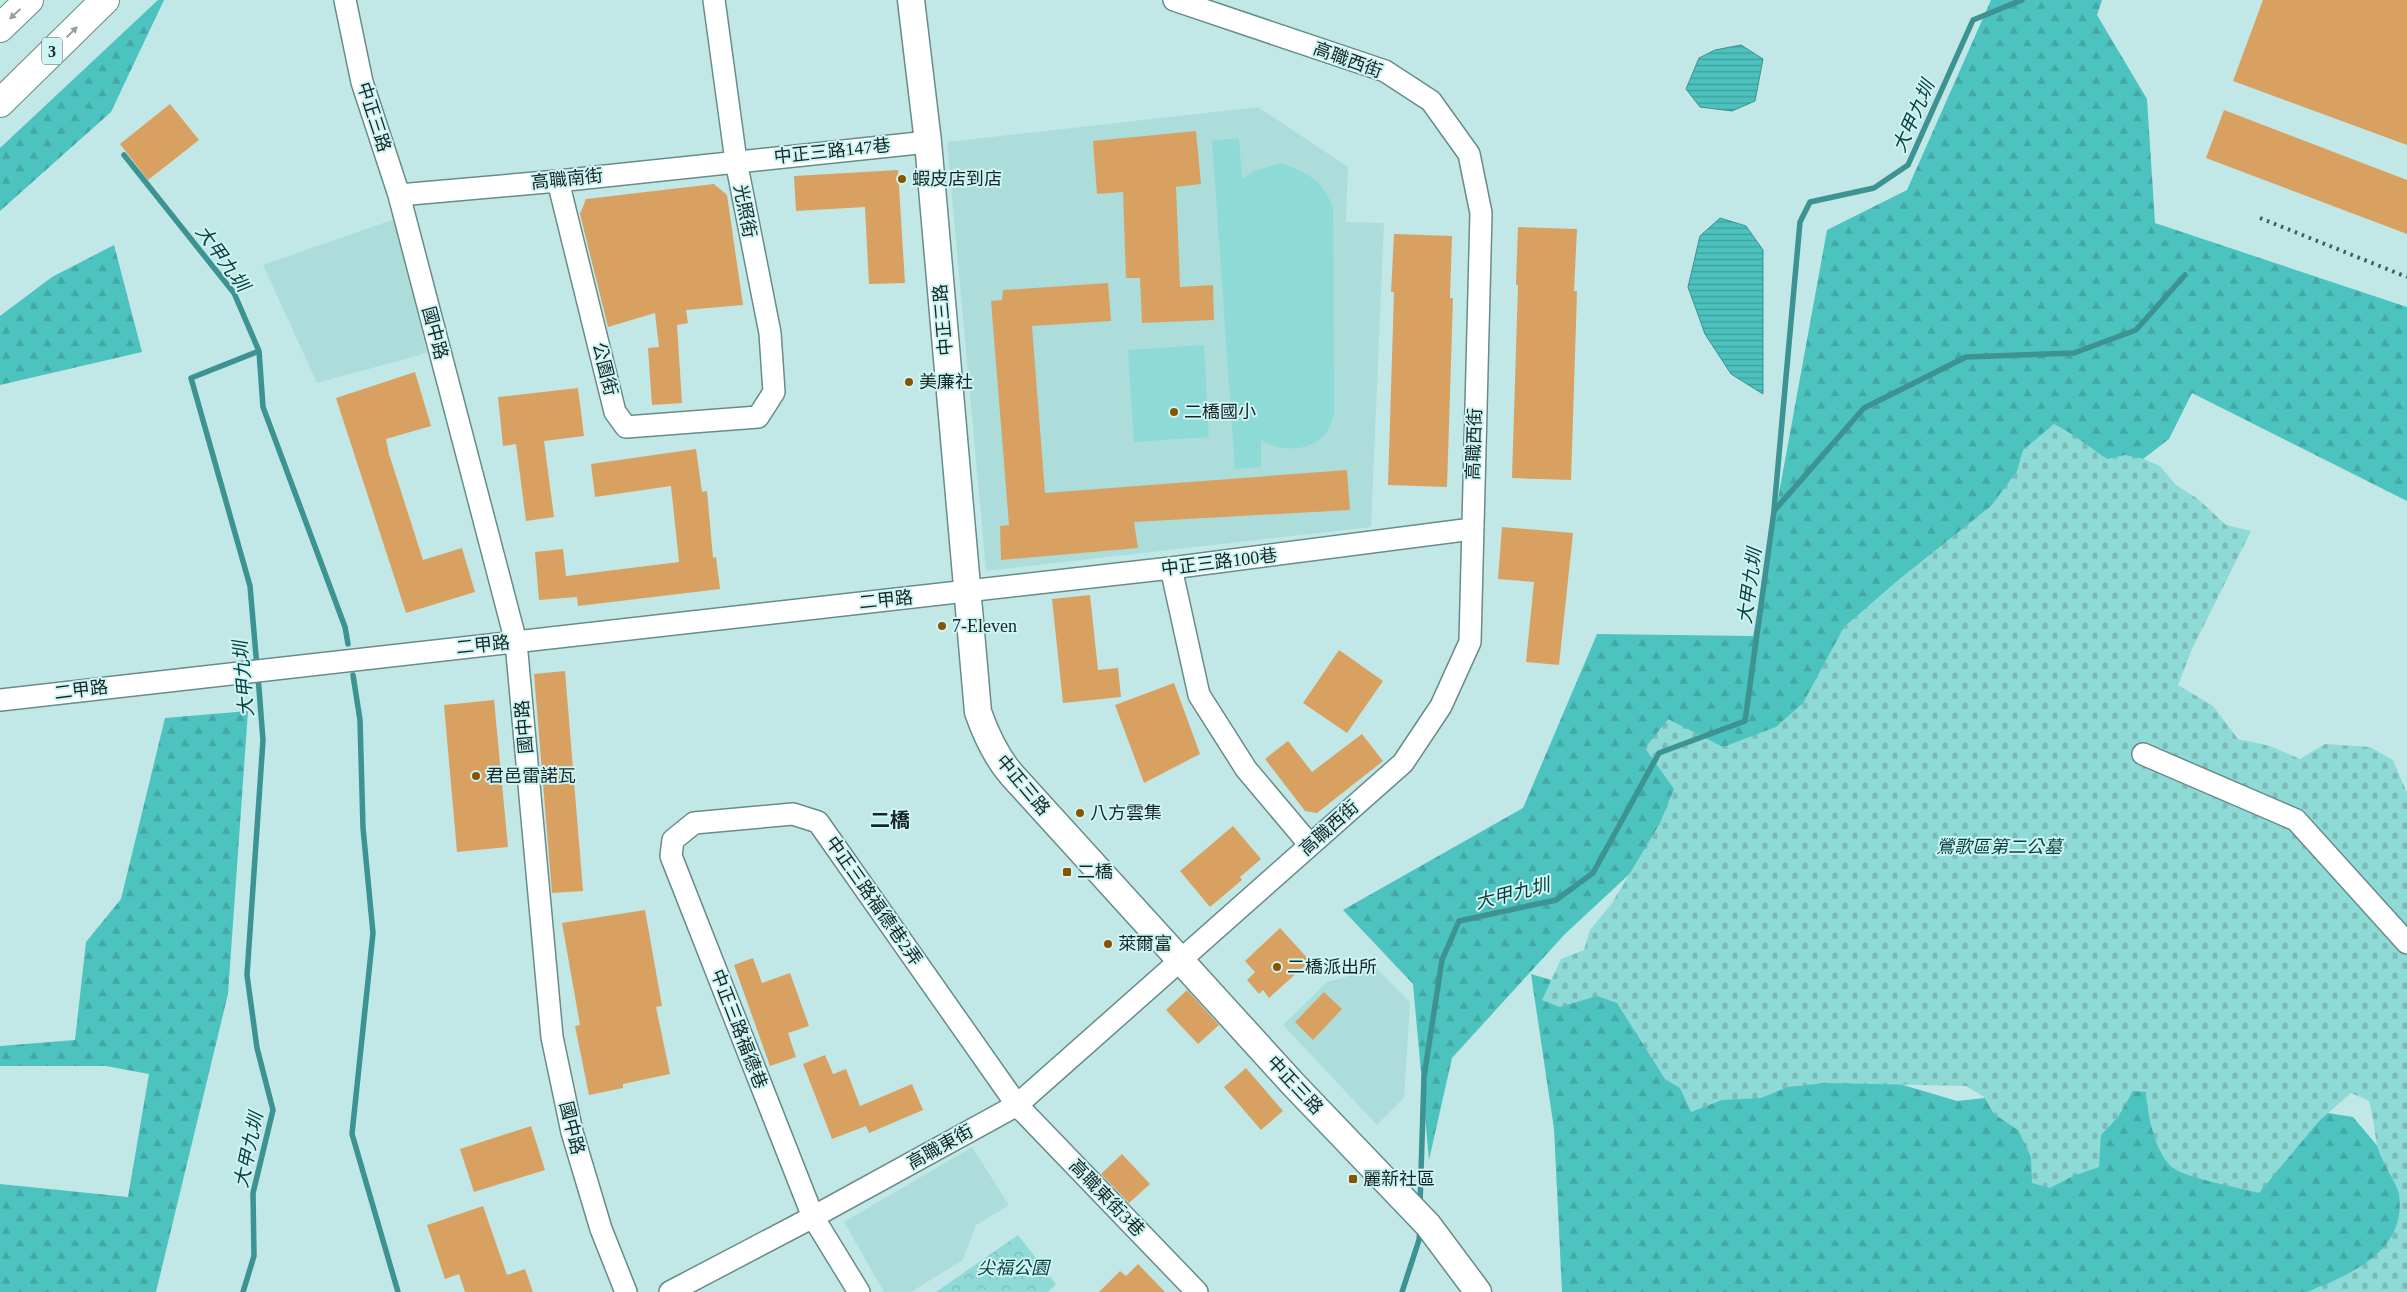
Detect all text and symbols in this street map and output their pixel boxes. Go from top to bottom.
one-way arrow [9,8,21,20]
one-way arrow [66,26,78,38]
road number: 3 [42,37,62,64]
street label: 高職西街 [1311,38,1385,82]
water label: 大甲九圳 [1888,74,1940,155]
street label: 中正三路 [353,80,395,154]
street label: 中正三路147巷 [773,135,891,167]
street label: 高職南街 [530,165,604,193]
place label: 蝦皮店到店 [912,169,1002,189]
marker: 蝦皮店到店 [896,173,908,185]
street label: 光照街 [730,183,760,239]
water label: 大甲九圳 [192,221,255,298]
street label: 中正三路 [930,283,956,357]
street label: 國中路 [418,304,452,362]
street label: 公園街 [589,340,621,398]
place label: 美廉社 [919,372,973,392]
marker: 美廉社 [903,376,915,388]
place label: 二橋國小 [1184,402,1256,422]
marker: 二橋國小 [1168,406,1180,418]
street label: 高職西街 [1463,408,1485,480]
water label: 大甲九圳 [1734,544,1766,625]
street label: 中正三路100巷 [1160,545,1278,579]
street label: 二甲路 [858,587,914,613]
place label: 7-Eleven [952,616,1017,636]
marker: 7-Eleven [936,620,948,632]
street label: 二甲路 [455,632,511,658]
water label: 大甲九圳 [229,637,257,718]
street label: 二甲路 [53,677,109,703]
street label: 國中路 [512,699,536,755]
street label: 中正三路 [992,751,1054,819]
place label: 君邑雷諾瓦 [486,766,576,786]
marker: 君邑雷諾瓦 [470,770,482,782]
street label: 高職西街 [1296,796,1362,860]
place label: 八方雲集 [1090,803,1162,823]
marker: 八方雲集 [1074,807,1086,819]
district label: 二橋 [870,809,910,831]
street label: 中正三路福德巷2弄 [822,833,926,969]
park label: 鶯歌區第二公墓 [1936,837,2065,857]
place label: 二橋 [1077,862,1113,882]
marker: 二橋 [1061,866,1073,878]
water label: 大甲九圳 [1473,873,1554,913]
place label: 萊爾富 [1118,934,1172,954]
marker: 萊爾富 [1102,938,1114,950]
place label: 二橋派出所 [1287,957,1377,977]
marker: 二橋派出所 [1271,961,1283,973]
street label: 中正三路福德巷 [707,967,771,1091]
street label: 中正三路 [1263,1052,1327,1118]
street label: 國中路 [556,1099,588,1157]
water label: 大甲九圳 [230,1108,267,1189]
street label: 高職東街 [904,1121,976,1173]
street label: 高職東街3巷 [1065,1155,1149,1241]
place label: 麗新社區 [1363,1169,1435,1189]
marker: 麗新社區 [1347,1173,1359,1185]
park label: 尖福公園 [977,1258,1052,1278]

